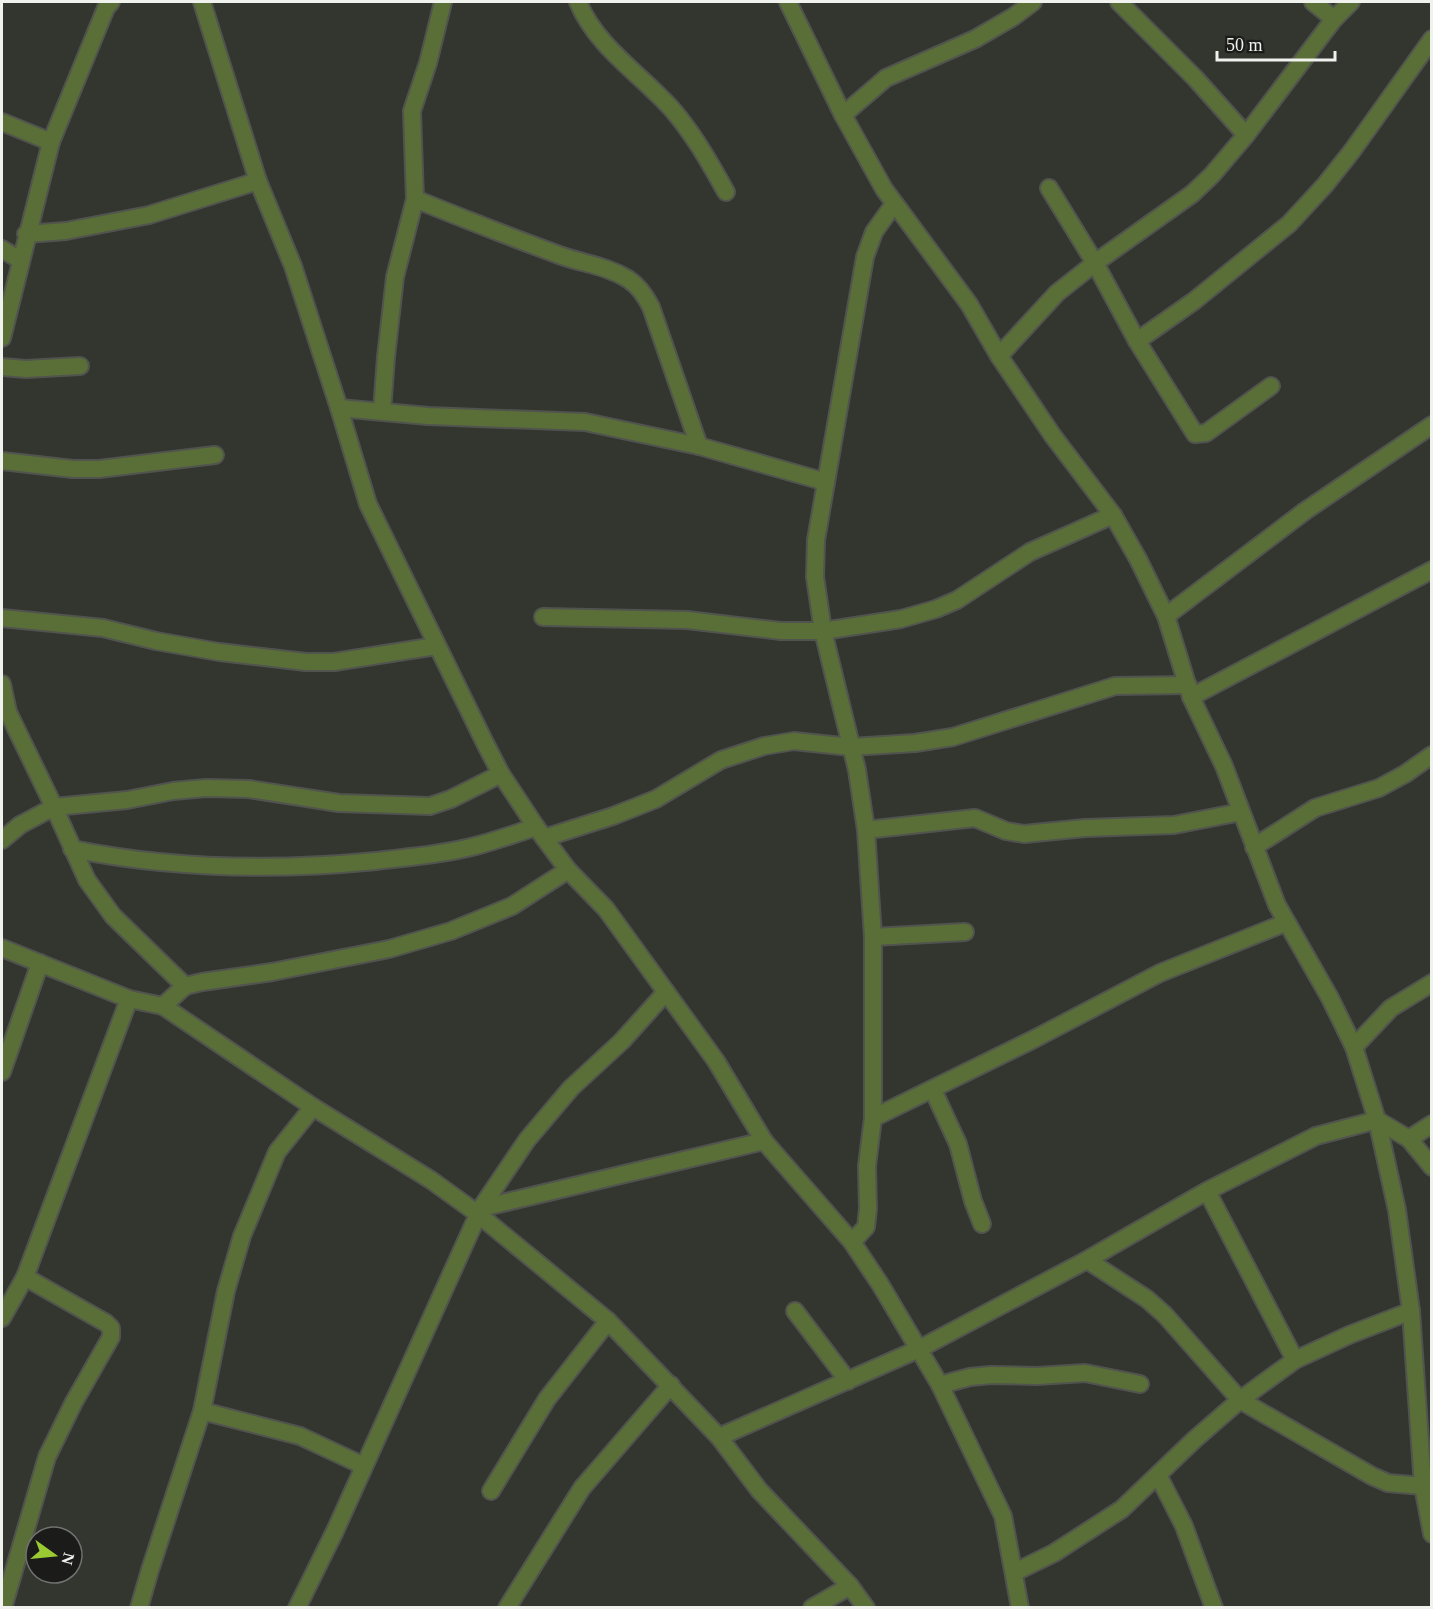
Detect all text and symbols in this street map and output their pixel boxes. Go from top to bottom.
scale bar [1217,24,1336,62]
text: 50 m [1226,35,1263,55]
north arrow [24,1525,84,1585]
text: N [58,1551,78,1567]

